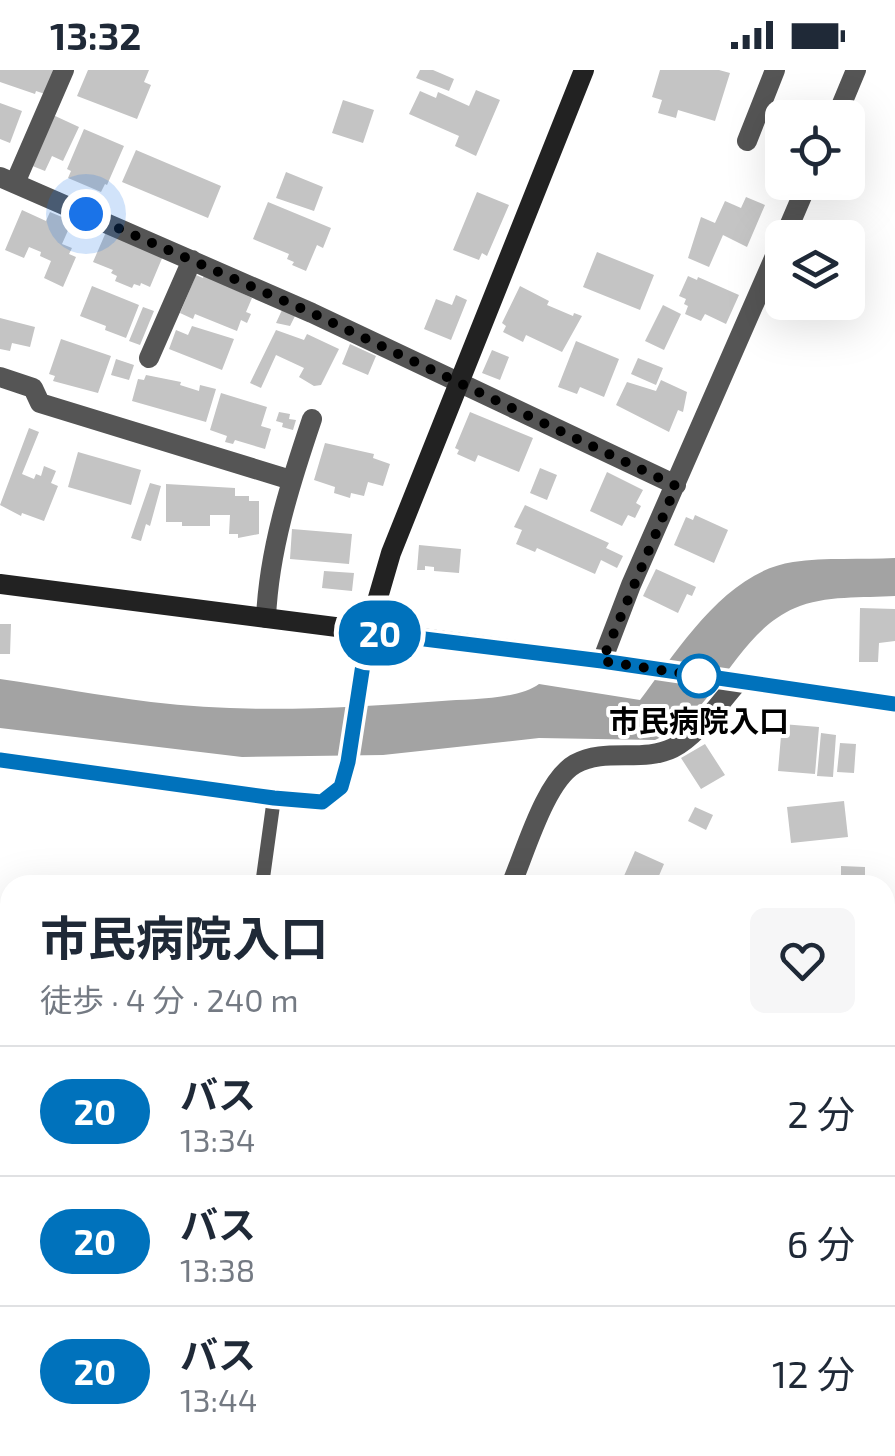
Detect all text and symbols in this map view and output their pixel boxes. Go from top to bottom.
text: 13:32 [50,12,141,58]
map controls [765,100,865,320]
button: locate [765,100,865,200]
your location [61,189,111,239]
button: layers [765,220,865,320]
line badge: 20 [335,600,425,666]
text: 20 [359,612,401,654]
marker: 市民病院入口 [678,655,720,697]
place label: 市民病院入口 [609,702,789,738]
text: 市民病院入口 [40,908,328,966]
button: heart [750,908,855,1013]
text: 徒歩 · 4 分 · 240 m [40,980,299,1018]
text: バス [180,1071,256,1117]
text: 20 [74,1090,116,1132]
text: 2 分 [787,1090,855,1136]
text: 13:34 [180,1120,256,1158]
text: バス [180,1201,256,1247]
text: 20 [74,1220,116,1262]
text: 6 分 [787,1220,855,1266]
text: 13:38 [180,1250,255,1288]
text: バス [180,1331,256,1377]
text: 20 [74,1350,116,1392]
text: 12 分 [772,1350,855,1396]
text: 13:44 [180,1380,257,1418]

